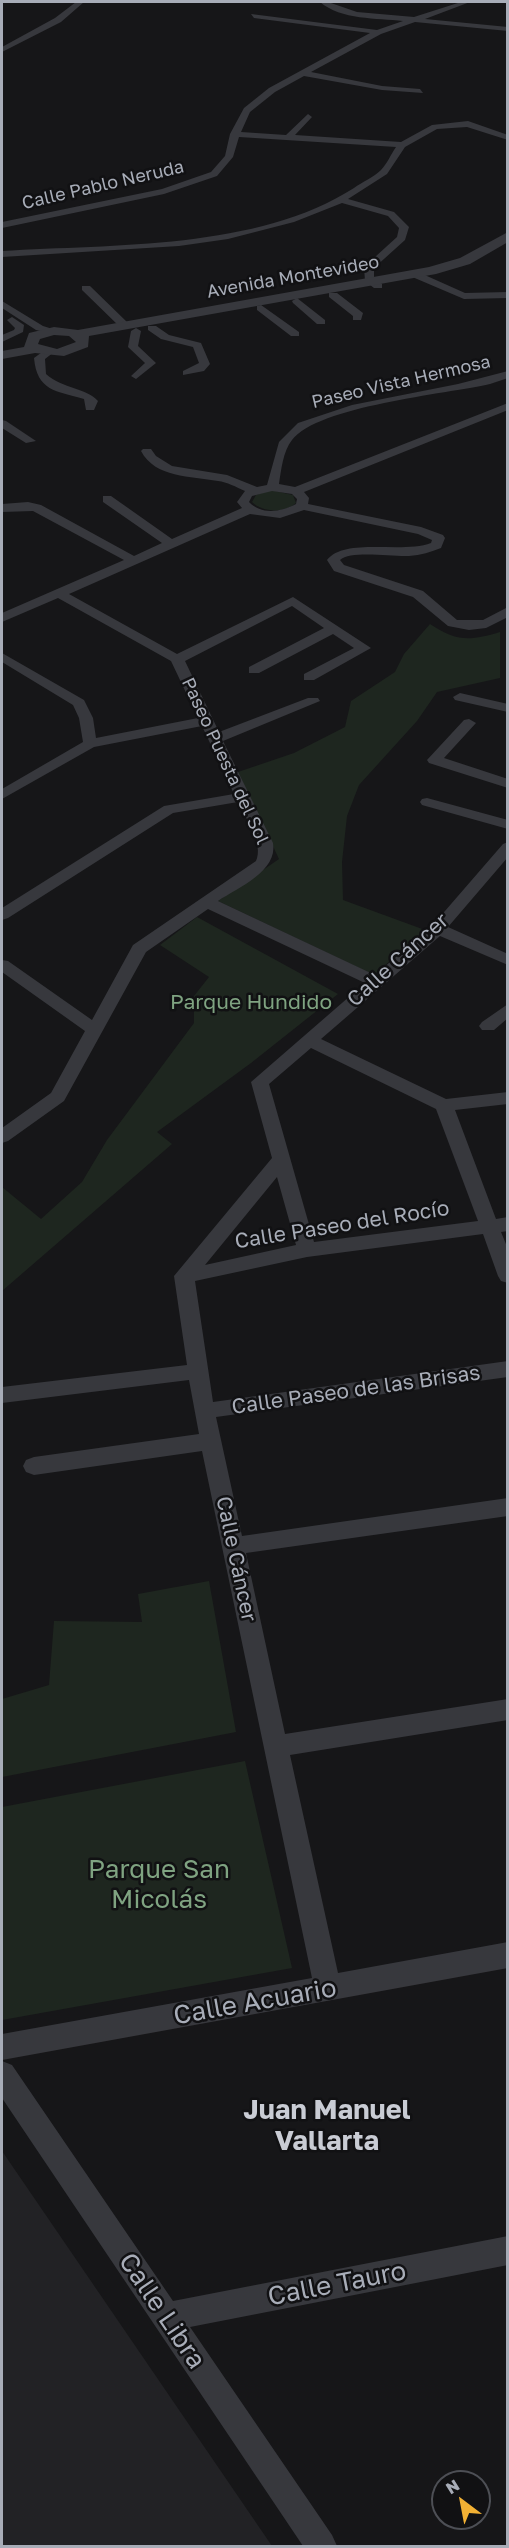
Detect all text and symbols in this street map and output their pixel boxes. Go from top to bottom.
street label: Calle Pablo Neruda [20,156,186,214]
street label: Avenida Montevideo [205,251,381,303]
street label: Paseo Vista Hermosa [309,351,493,413]
street label: Paseo Puesta del Sol [177,674,273,848]
street label: Calle Cáncer [342,908,454,1012]
park label: Parque Hundido [170,989,332,1015]
street label: Calle Paseo del Rocío [233,1196,451,1254]
street label: Calle Paseo de las Brisas [230,1360,482,1420]
street label: Calle Cáncer [210,1494,262,1624]
park label: Parque San Micolás [88,1854,230,1916]
street label: Calle Acuario [171,1972,339,2032]
district label: Juan Manuel Vallarta [243,2094,411,2157]
street label: Calle Libra [112,2247,212,2375]
street label: Calle Tauro [265,2255,409,2313]
north arrow [431,2470,491,2530]
text: N [442,2475,463,2498]

